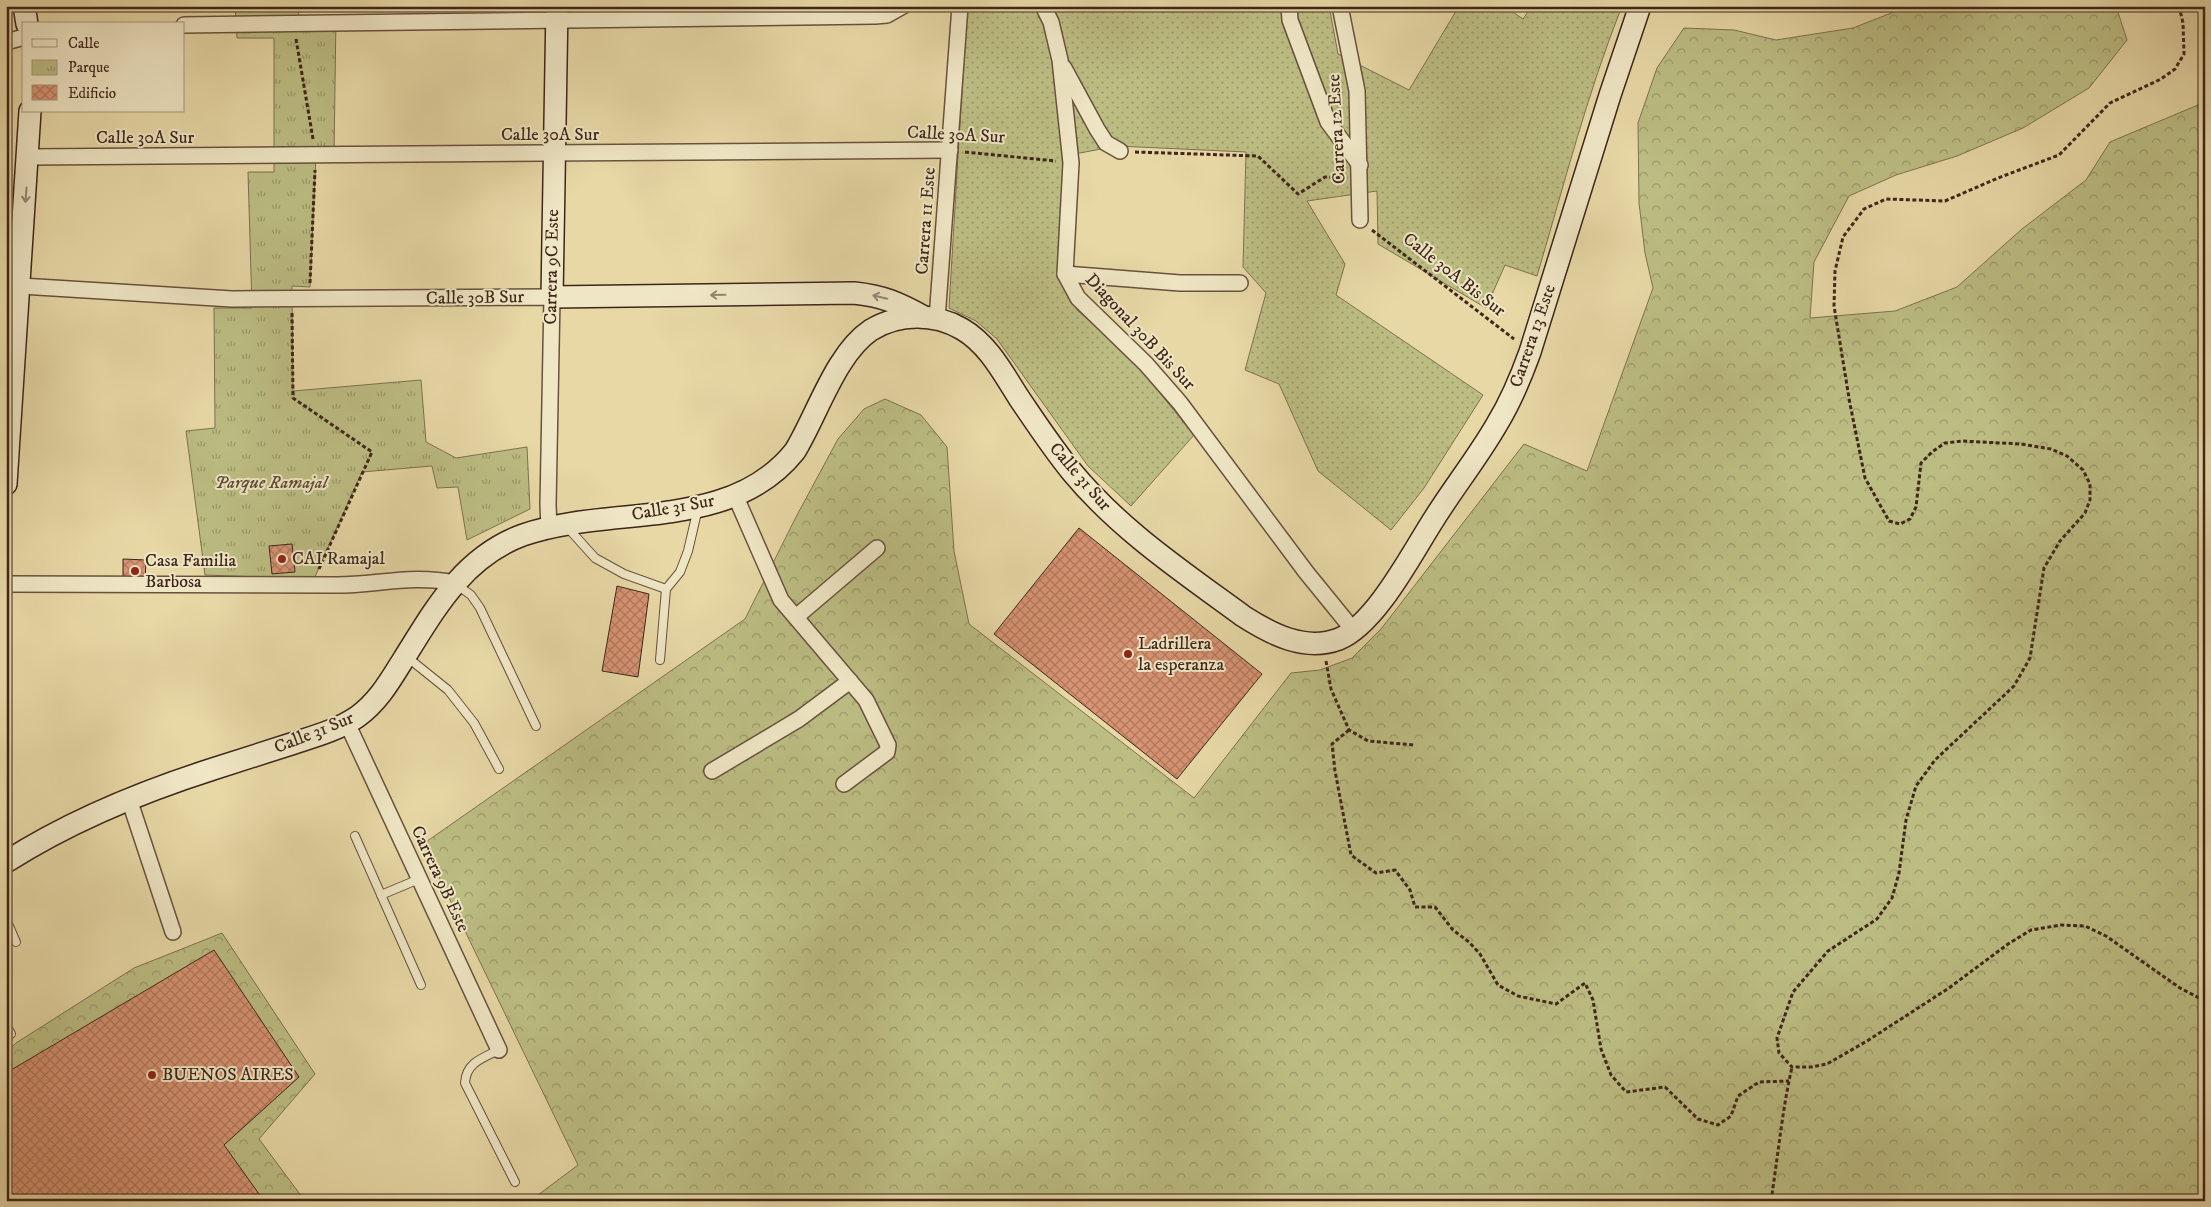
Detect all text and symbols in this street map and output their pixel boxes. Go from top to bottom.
legend [22,22,185,112]
text: Calle [68,34,100,53]
text: Parque [68,58,109,77]
street label: Carrera 12 Este [1323,74,1351,184]
text: Edificio [68,84,116,103]
street label: Calle 30A Sur [906,121,1006,149]
street label: Calle 30A Sur [501,124,599,146]
street label: Calle 30A Sur [96,127,194,149]
street label: Carrera 11 Este [911,167,941,275]
one-way arrow [22,187,31,203]
street label: Carrera 9C Este [540,209,564,325]
street label: Calle 30A Bis Sur [1398,228,1510,322]
street label: Diagonal 30B Bis Sur [1080,269,1200,395]
street label: Carrera 13 Este [1505,281,1561,391]
street label: Calle 30B Sur [426,286,525,310]
one-way arrow [710,290,726,300]
one-way arrow [872,292,888,301]
street label: Calle 31 Sur [1044,438,1116,516]
park label: Parque Ramajal [215,472,330,494]
street label: Calle 31 Sur [630,490,716,526]
place label: CAI Ramajal [292,548,385,570]
place label: Casa Familia Barbosa [145,550,236,593]
marker: CAI Ramajal [276,553,288,565]
marker: Casa Familia Barbosa [129,565,141,577]
place label: Ladrillera la esperanza [1138,633,1224,676]
marker: Ladrillera la esperanza [1122,648,1134,660]
street label: Calle 31 Sur [271,707,357,759]
street label: Carrera 9B Este [406,822,474,936]
place label: BUENOS AIRES [162,1064,294,1086]
marker: BUENOS AIRES [146,1069,158,1081]

